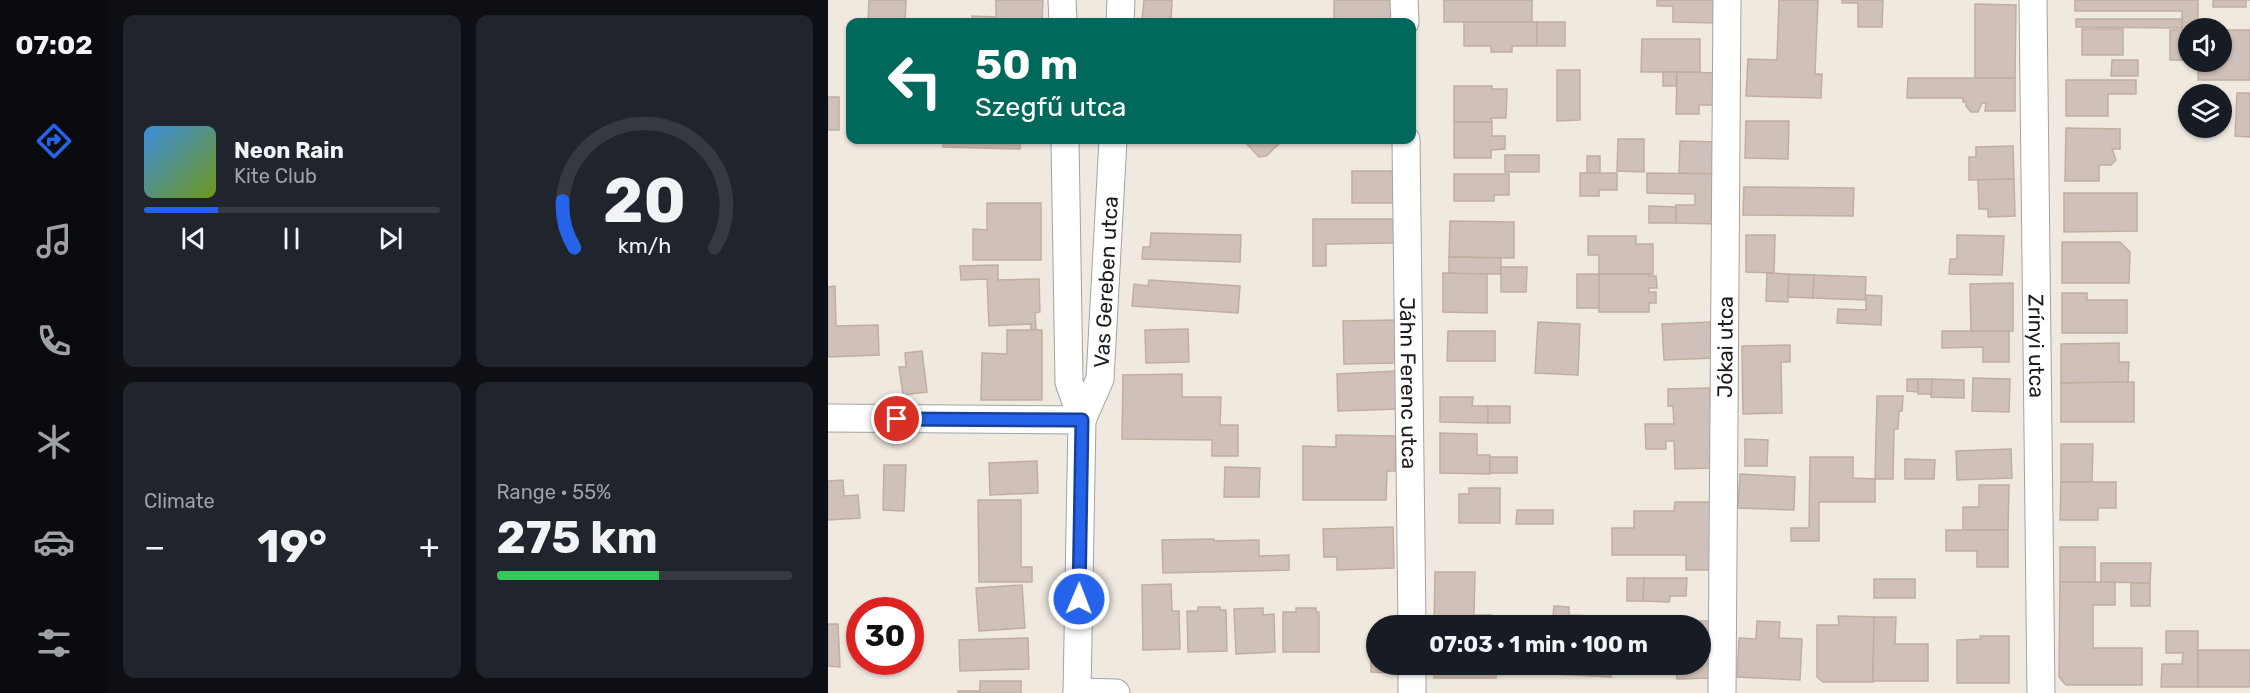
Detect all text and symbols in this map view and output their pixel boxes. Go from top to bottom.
map controls [2178,18,2232,138]
button: sound [2178,18,2232,72]
text: 07:02 [15,29,93,61]
text: 50 m [975,40,1078,90]
icon: left [876,42,954,120]
button: layers [2178,84,2232,138]
text: Szegfű utca [975,91,1127,123]
icon: directions [33,120,75,162]
text: Neon Rain [234,137,344,164]
text: Kite Club [234,164,317,188]
text: 20 [603,164,686,238]
street label: Vas Gereben utca [1088,195,1122,368]
icon: music [33,220,75,262]
icon: previous [177,222,210,255]
icon: pause [275,222,308,255]
icon: next [374,222,407,255]
text: km/h [617,233,671,258]
street label: Zrínyi utca [2024,294,2050,398]
street label: Jókai utca [1712,296,1737,398]
street label: Jáhn Ferenc utca [1395,297,1423,469]
icon: phone [33,320,75,362]
pin [871,393,922,444]
icon: arrive [880,402,913,435]
icon: climate [33,421,75,463]
text: Range · 55% [497,480,611,504]
text: Climate [144,489,215,513]
text: 275 km [497,511,658,564]
text: 19° [257,520,327,573]
icon: car [33,521,75,563]
text: − [144,527,165,566]
text: + [419,527,439,566]
position arrow [1047,567,1111,631]
speed limit sign: 30 [846,597,924,675]
icon: filters [33,622,75,664]
text: 07:03 · 1 min · 100 m [1429,631,1648,658]

